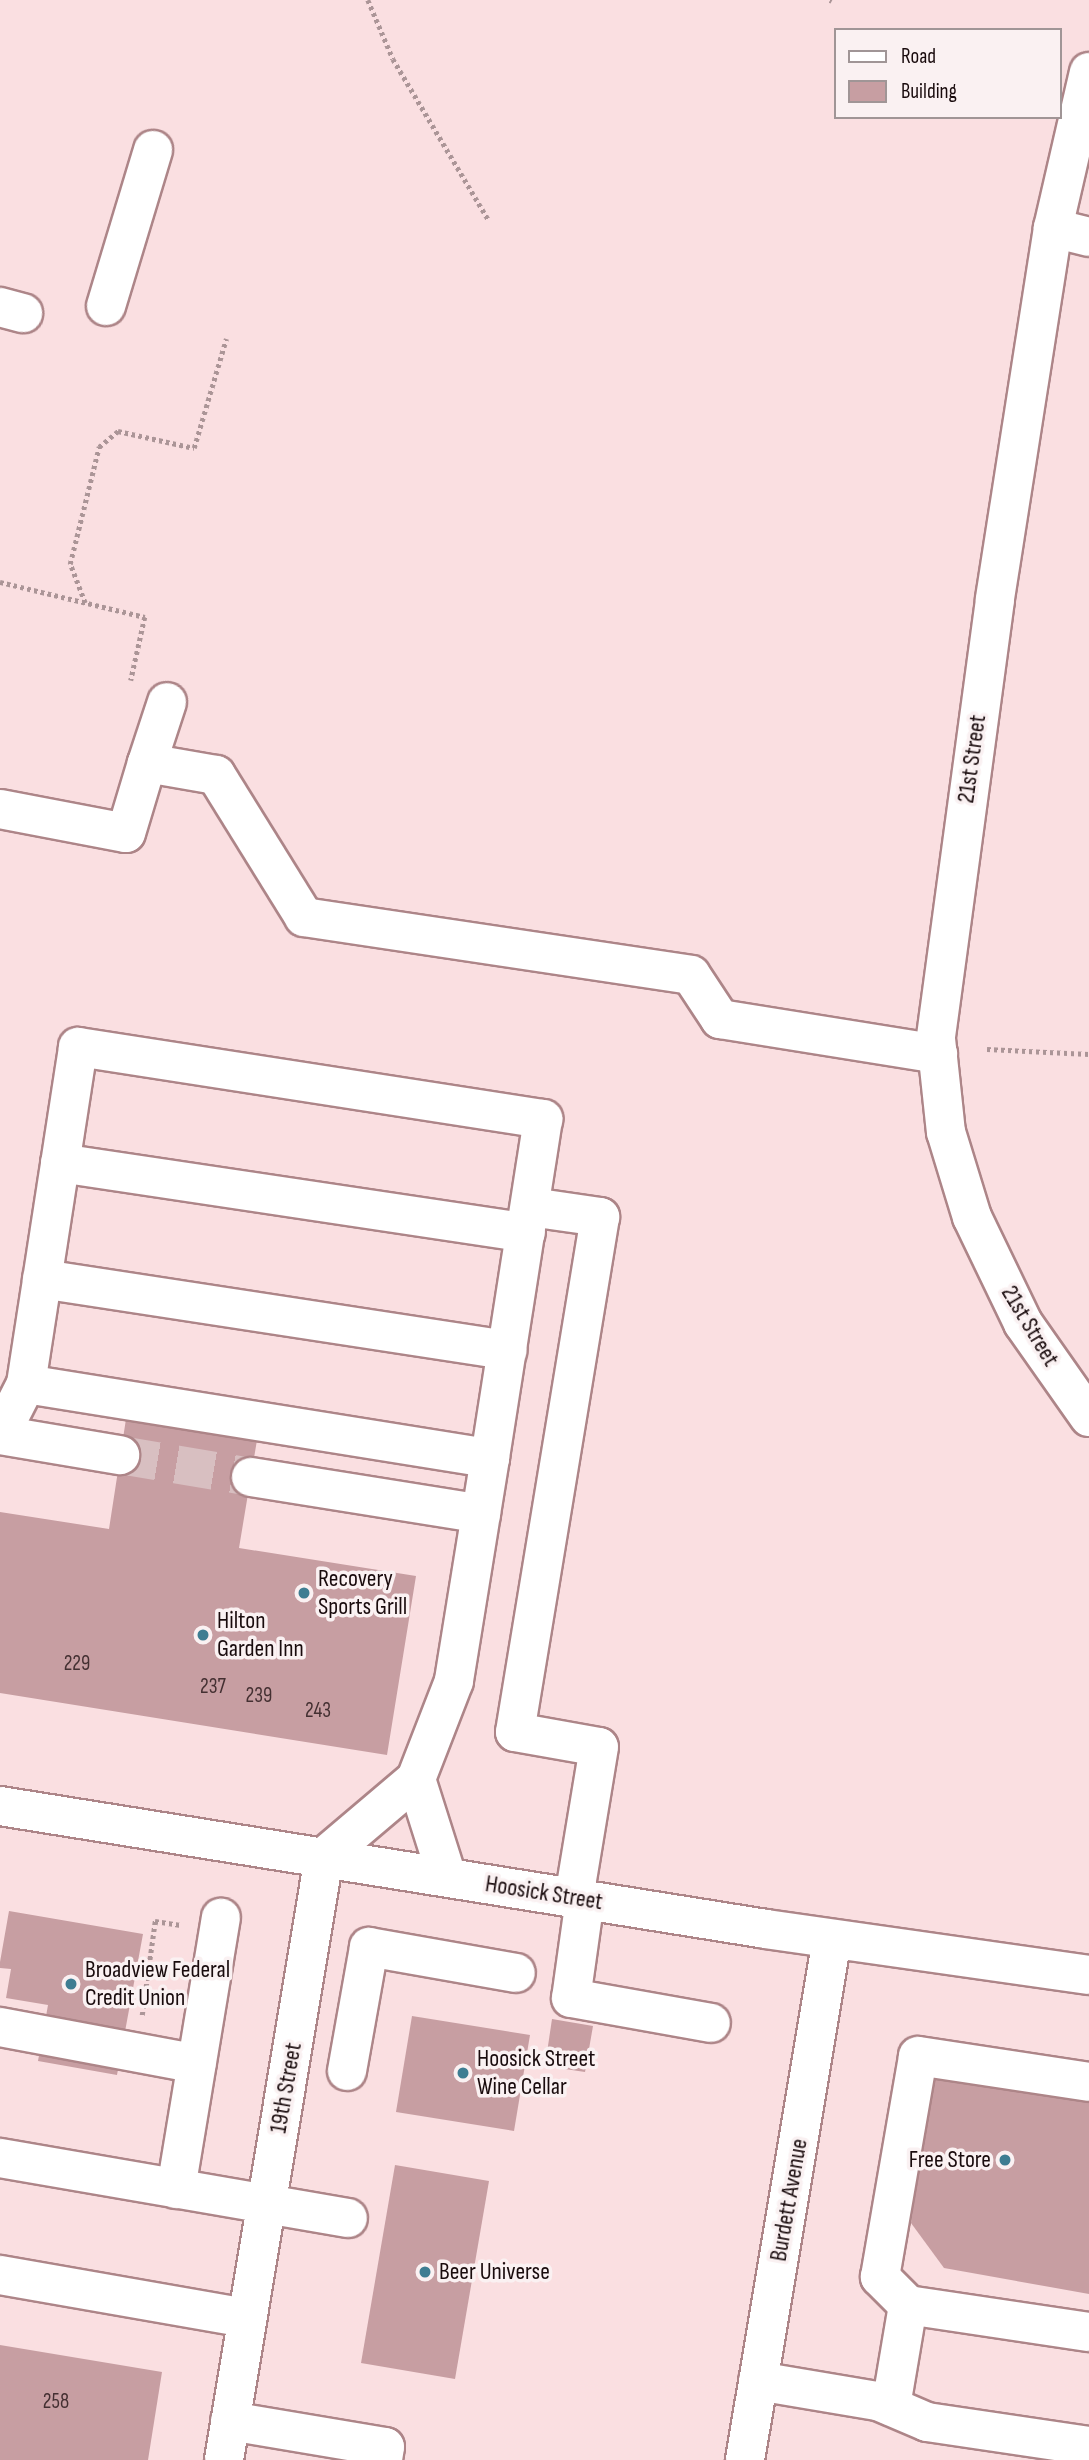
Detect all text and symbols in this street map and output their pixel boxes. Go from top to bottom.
legend [834,28,1061,119]
text: Road [901,44,936,69]
text: Building [901,79,957,104]
street label: 21st Street [952,713,992,805]
street label: 21st Street [995,1281,1065,1371]
place label: Recovery Sports Grill [318,1565,407,1621]
marker: Recovery Sports Grill [296,1585,312,1601]
place label: Hilton Garden Inn [217,1607,304,1663]
marker: Hilton Garden Inn [195,1627,211,1643]
house number: 229 [64,1651,90,1677]
house number: 237 [200,1674,226,1700]
house number: 239 [246,1683,272,1709]
house number: 243 [305,1698,331,1724]
street label: Hoosick Street [483,1870,605,1916]
place label: Broadview Federal Credit Union [85,1956,230,2012]
marker: Broadview Federal Credit Union [63,1976,79,1992]
street label: 19th Street [264,2041,308,2135]
place label: Hoosick Street Wine Cellar [477,2045,595,2101]
marker: Hoosick Street Wine Cellar [455,2065,471,2081]
street label: Burdett Avenue [764,2136,814,2264]
place label: Free Store [909,2146,991,2174]
marker: Free Store [997,2152,1013,2168]
place label: Beer Universe [439,2258,550,2286]
marker: Beer Universe [417,2264,433,2280]
house number: 258 [43,2389,69,2415]

